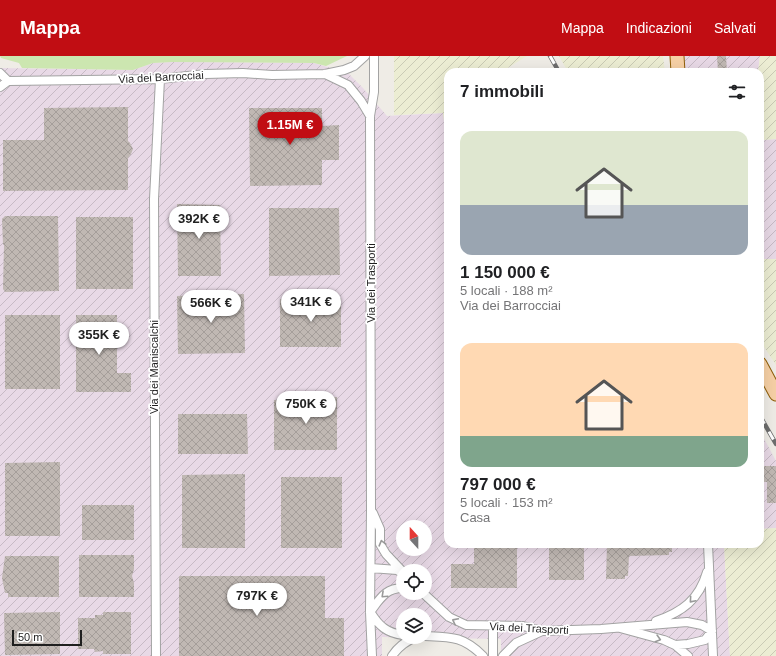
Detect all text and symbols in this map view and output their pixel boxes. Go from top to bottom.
text: Mappa [20,17,80,38]
text: Mappa [561,20,604,36]
text: Indicazioni [626,20,692,36]
text: Salvati [714,20,756,36]
street label: Via dei Barrocciai [118,69,204,85]
icon: filters [726,81,748,103]
text: 7 immobili [460,82,544,101]
pin: 1.15M € [253,112,327,146]
text: 1.15M € [267,117,313,132]
icon: home [568,157,640,229]
pin: 392K € [166,206,232,240]
text: 392K € [178,211,220,226]
street label: Via dei Trasporti [365,243,377,323]
text: 1 150 000 € [460,263,550,282]
text: 5 locali · 188 m² [460,283,552,298]
pin: 341K € [278,289,344,323]
pin: 566K € [178,290,244,324]
text: 341K € [290,294,332,309]
text: 566K € [190,295,232,310]
text: Via dei Barrocciai [460,298,561,313]
street label: Via dei Maniscalchi [148,320,160,414]
pin: 355K € [66,322,132,356]
text: 355K € [78,327,120,342]
icon: home [568,369,640,441]
pin: 750K € [273,391,339,425]
text: 750K € [285,396,327,411]
text: 797 000 € [460,475,536,494]
text: 5 locali · 153 m² [460,495,552,510]
text: Casa [460,510,490,525]
north arrow [396,520,432,556]
map controls [396,520,432,644]
one-way arrow [378,540,387,547]
button: locate [396,564,432,600]
pin: 797K € [224,583,290,617]
text: 797K € [236,588,278,603]
one-way arrow [381,591,389,598]
one-way arrow [689,595,696,603]
button: layers [396,608,432,644]
one-way arrow [452,618,460,625]
street label: Via dei Trasporti [489,620,569,636]
scale bar [12,628,82,647]
text: 50 m [18,631,42,643]
one-way arrow [655,634,661,642]

